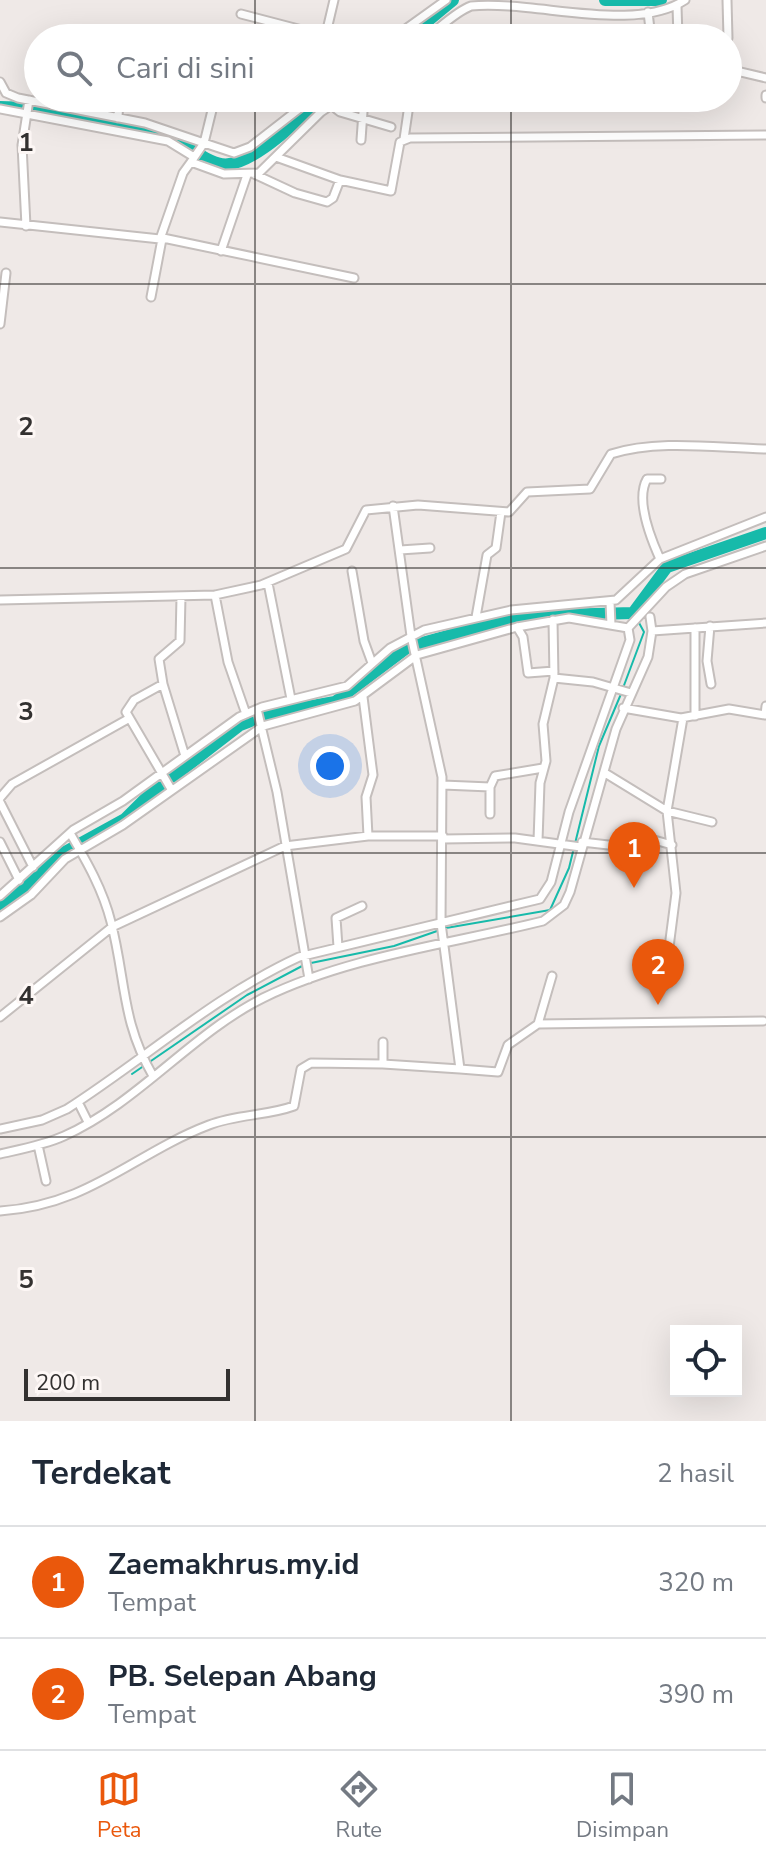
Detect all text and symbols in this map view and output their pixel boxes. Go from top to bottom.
search box [24,24,742,112]
icon: search [52,46,96,90]
text: Cari di sini [116,48,255,89]
text: 1 [18,125,34,160]
text: 2 [18,409,34,444]
text: 3 [18,694,34,729]
your location [310,746,350,786]
pin: 1 [608,822,660,888]
pin: 2 [632,939,684,1005]
text: 4 [18,978,34,1013]
text: 5 [18,1262,34,1297]
map controls [670,1325,742,1397]
button: locate [670,1325,742,1397]
scale bar [24,1365,230,1401]
text: 200 m [36,1368,100,1398]
text: Terdekat [32,1450,170,1496]
text: 2 hasil [657,1456,734,1491]
text: Zaemakhrus.my.id [108,1544,360,1585]
text: 1 [50,1565,66,1600]
text: 320 m [658,1565,734,1600]
text: Tempat [108,1585,196,1620]
text: PB. Selepan Abang [108,1656,377,1697]
text: 2 [50,1677,66,1712]
text: 390 m [658,1677,734,1712]
text: Tempat [108,1697,196,1732]
tab: Peta [97,1767,142,1845]
tab: Rute [336,1767,382,1845]
tab: Disimpan [576,1767,669,1845]

